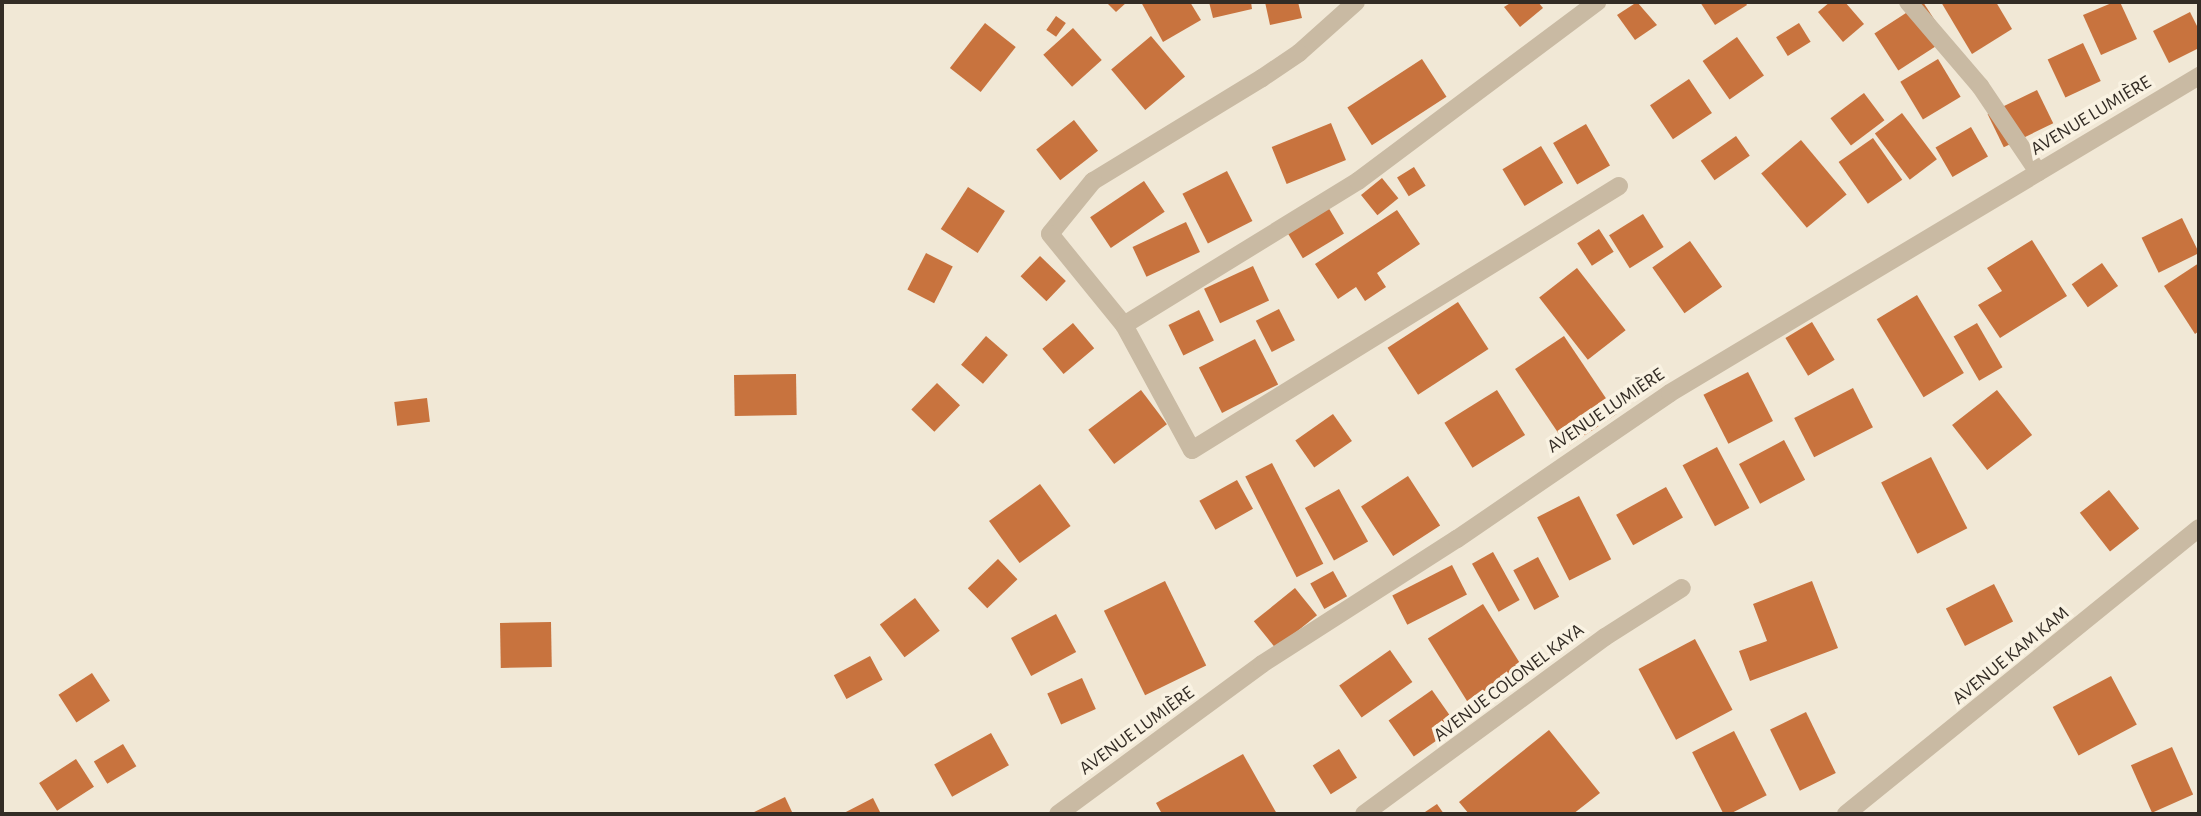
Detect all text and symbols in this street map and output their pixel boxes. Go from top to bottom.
street label: AVENUE LUMIÈRE [2027,71,2155,161]
street label: AVENUE LUMIÈRE [1543,363,1669,459]
street label: AVENUE KAM KAM [1948,602,2074,710]
street label: AVENUE COLONEL KAYA [1429,619,1589,747]
street label: AVENUE LUMIÈRE [1075,682,1199,780]

